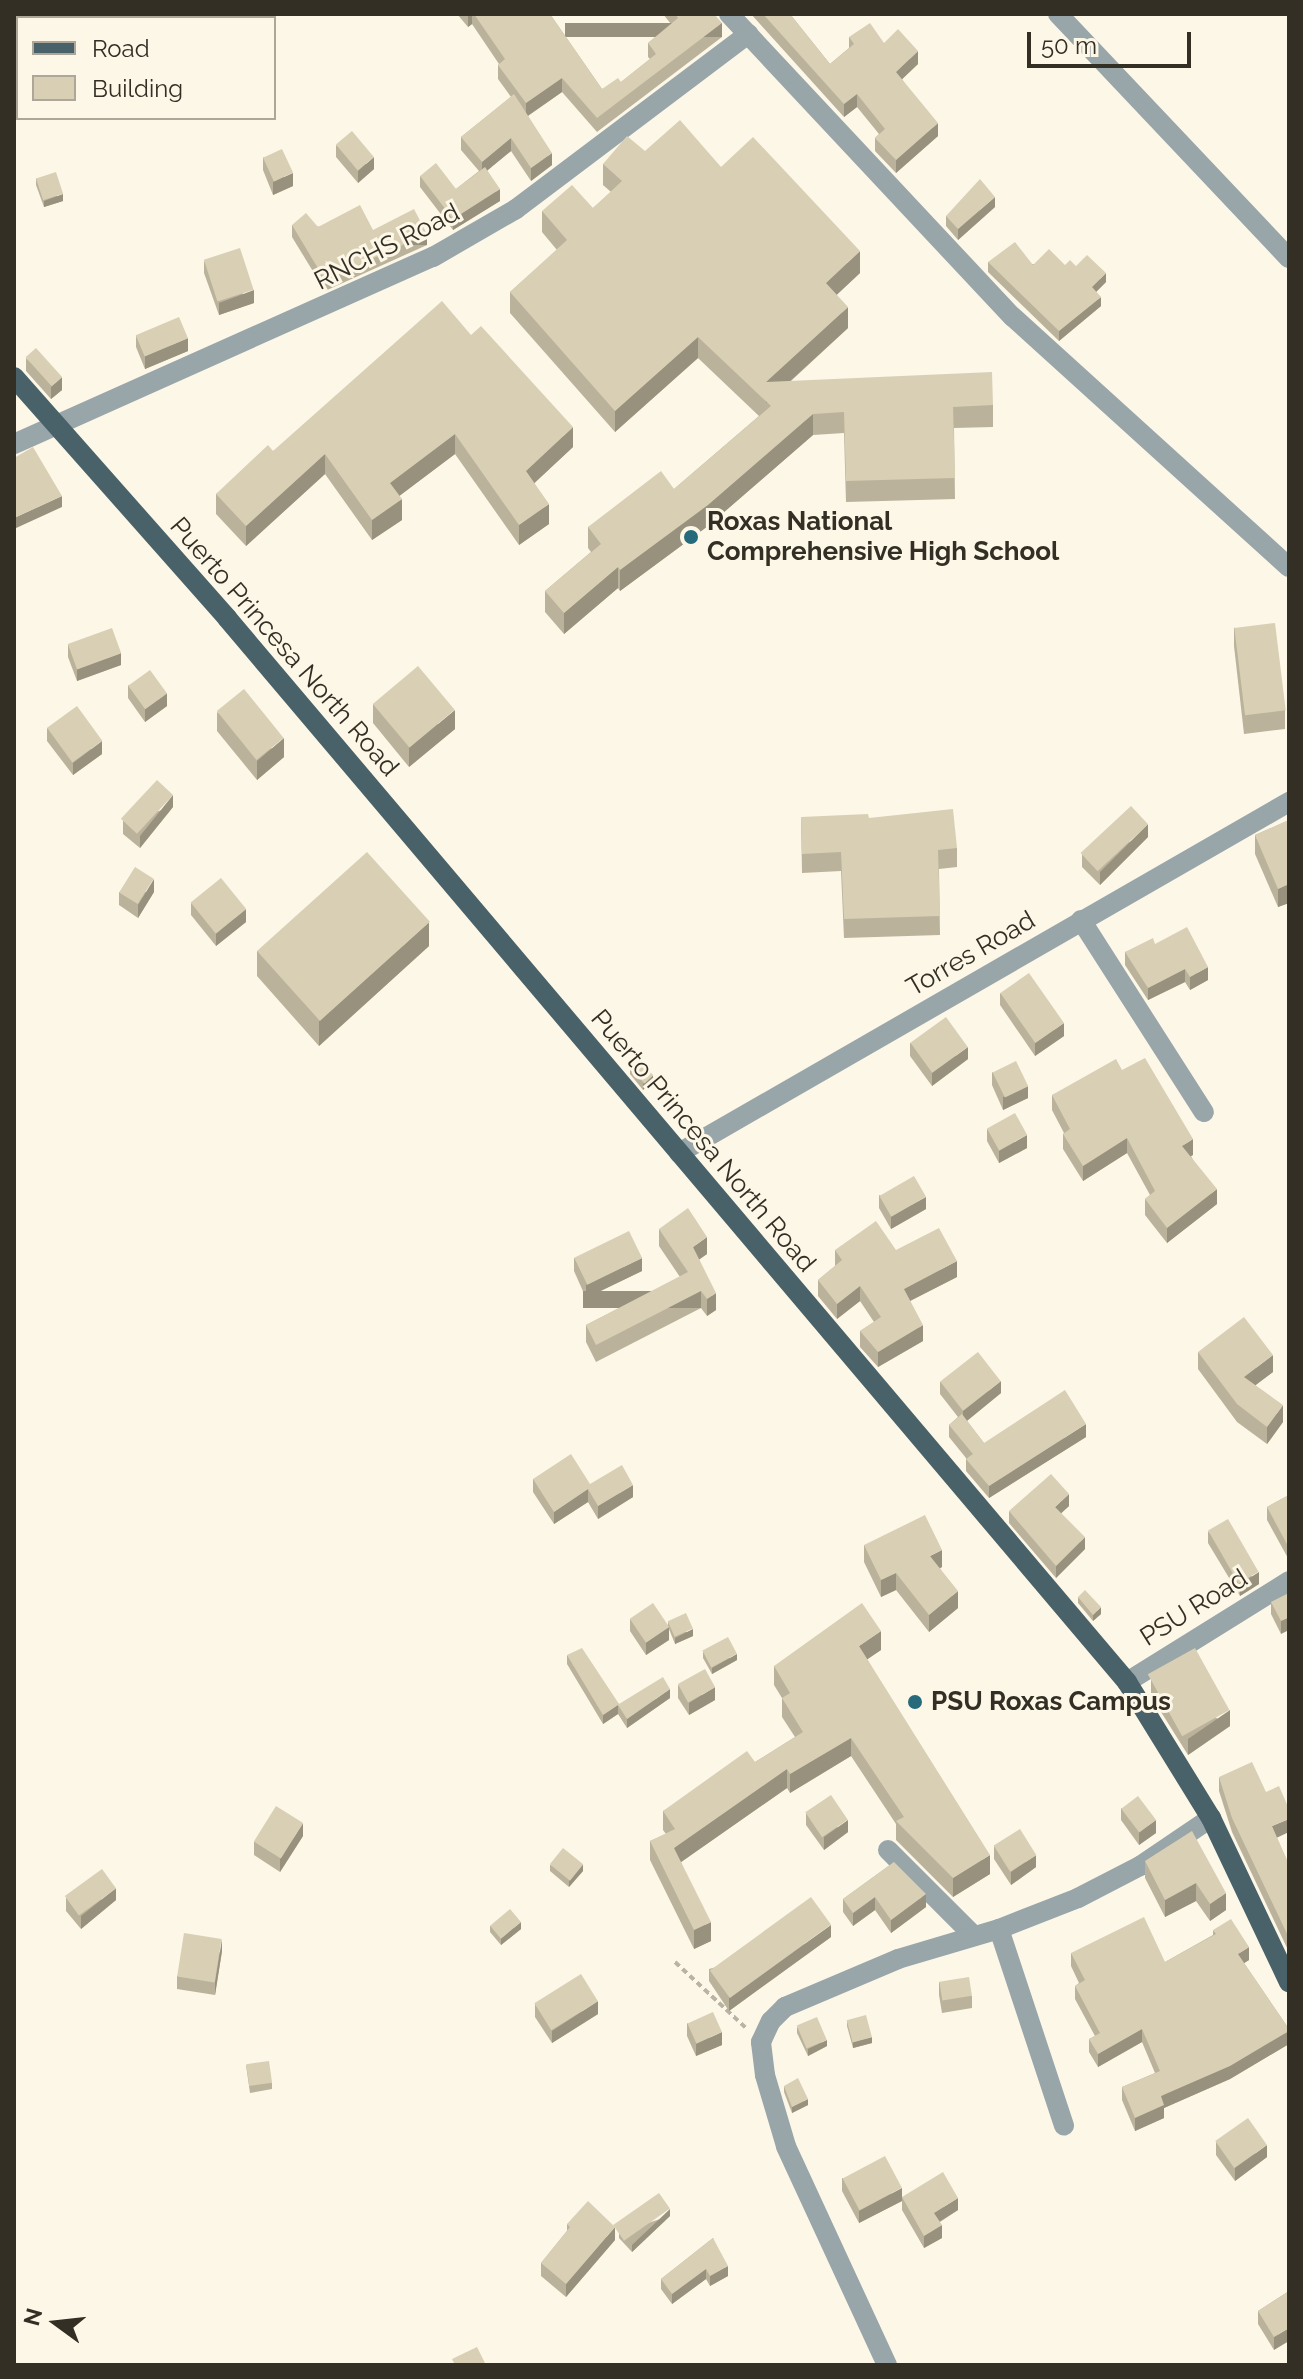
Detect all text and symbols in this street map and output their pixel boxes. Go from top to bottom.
legend [16,16,276,120]
scale bar [1031,16,1195,66]
text: 50 m [1041,31,1097,60]
text: Road [92,34,150,63]
text: Building [92,74,183,103]
street label: RNCHS Road [309,197,465,297]
place label: Roxas National Comprehensive High School [707,506,1059,568]
street label: Puerto Princesa North Road [163,511,405,783]
marker: Roxas National Comprehensive High School [682,528,700,546]
street label: Torres Road [901,905,1041,1003]
street label: Puerto Princesa North Road [584,1004,822,1278]
street label: PSU Road [1135,1563,1253,1653]
place label: PSU Roxas Campus [931,1686,1171,1718]
marker: PSU Roxas Campus [906,1693,924,1711]
north arrow [16,2283,96,2363]
text: N [18,2305,48,2328]

